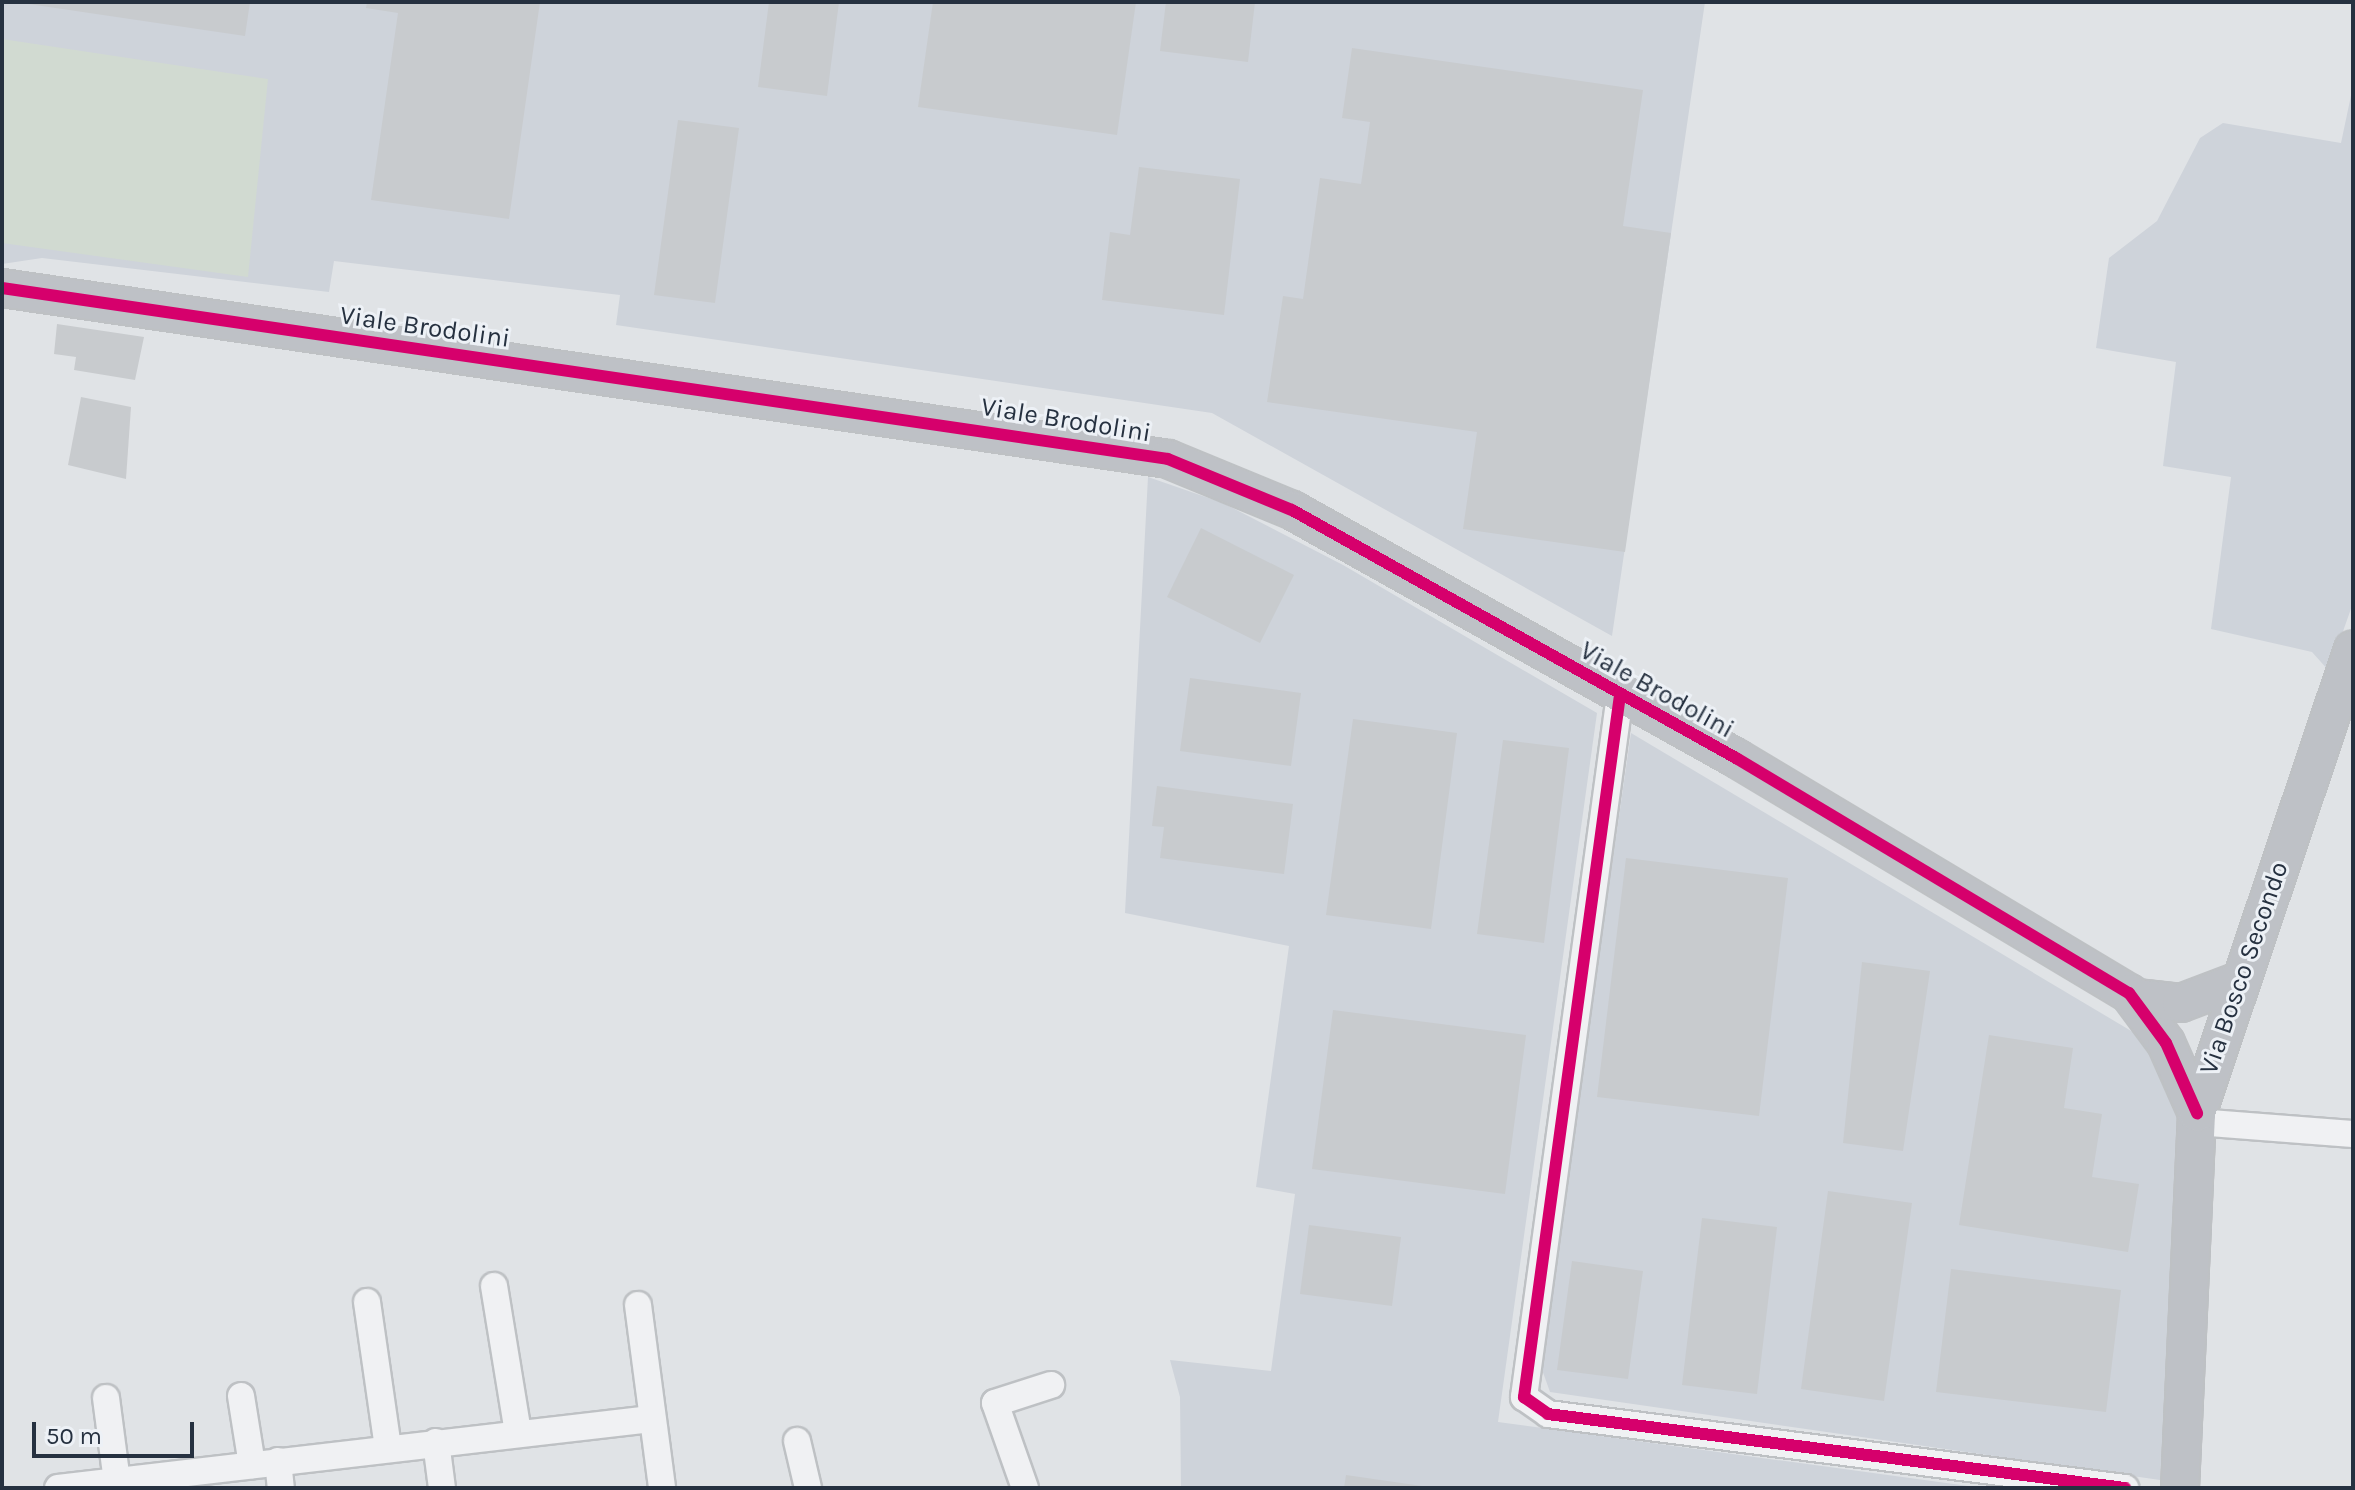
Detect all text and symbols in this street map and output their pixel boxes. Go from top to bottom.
street label: Viale Brodolini [338,300,512,354]
street label: Viale Brodolini [979,391,1153,449]
street label: Viale Brodolini [1575,635,1739,745]
street label: Via Bosco Secondo [2193,858,2295,1078]
scale bar [36,1406,198,1456]
text: 50 m [46,1422,102,1450]

